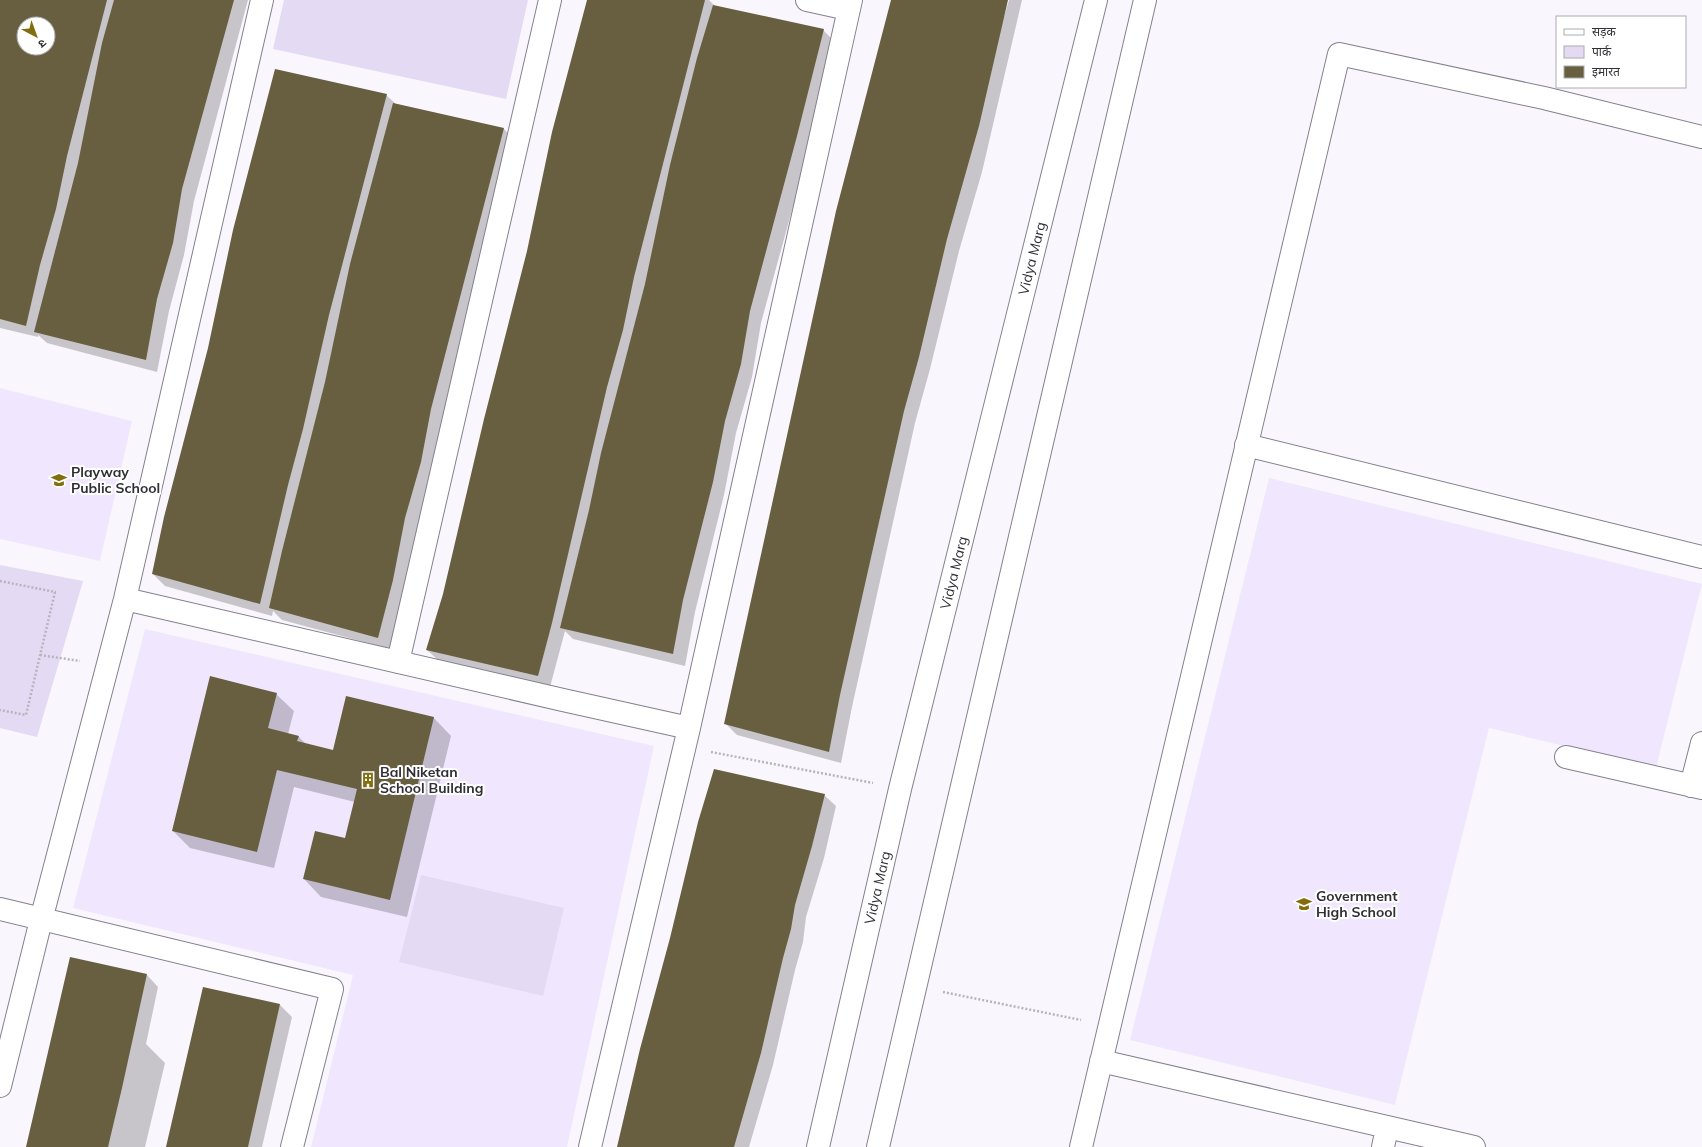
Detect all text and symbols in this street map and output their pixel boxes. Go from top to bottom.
north arrow [16,16,56,56]
legend [1556,16,1686,88]
text: सड़क [1592,24,1617,39]
text: उ [35,36,50,51]
text: पार्क [1592,44,1612,59]
text: इमारत [1592,64,1621,79]
street label: Vidya Marg [1014,220,1050,297]
place label: Playway Public School [71,463,160,497]
school or university icon: Playway Public School [50,471,68,489]
street label: Vidya Marg [936,534,971,611]
place label: Bal Niketan School Building [380,763,483,797]
building icon: Bal Niketan School Building [359,771,377,789]
street label: Vidya Marg [860,849,895,926]
place label: Government High School [1316,887,1398,921]
school or university icon: Government High School [1295,895,1313,913]

